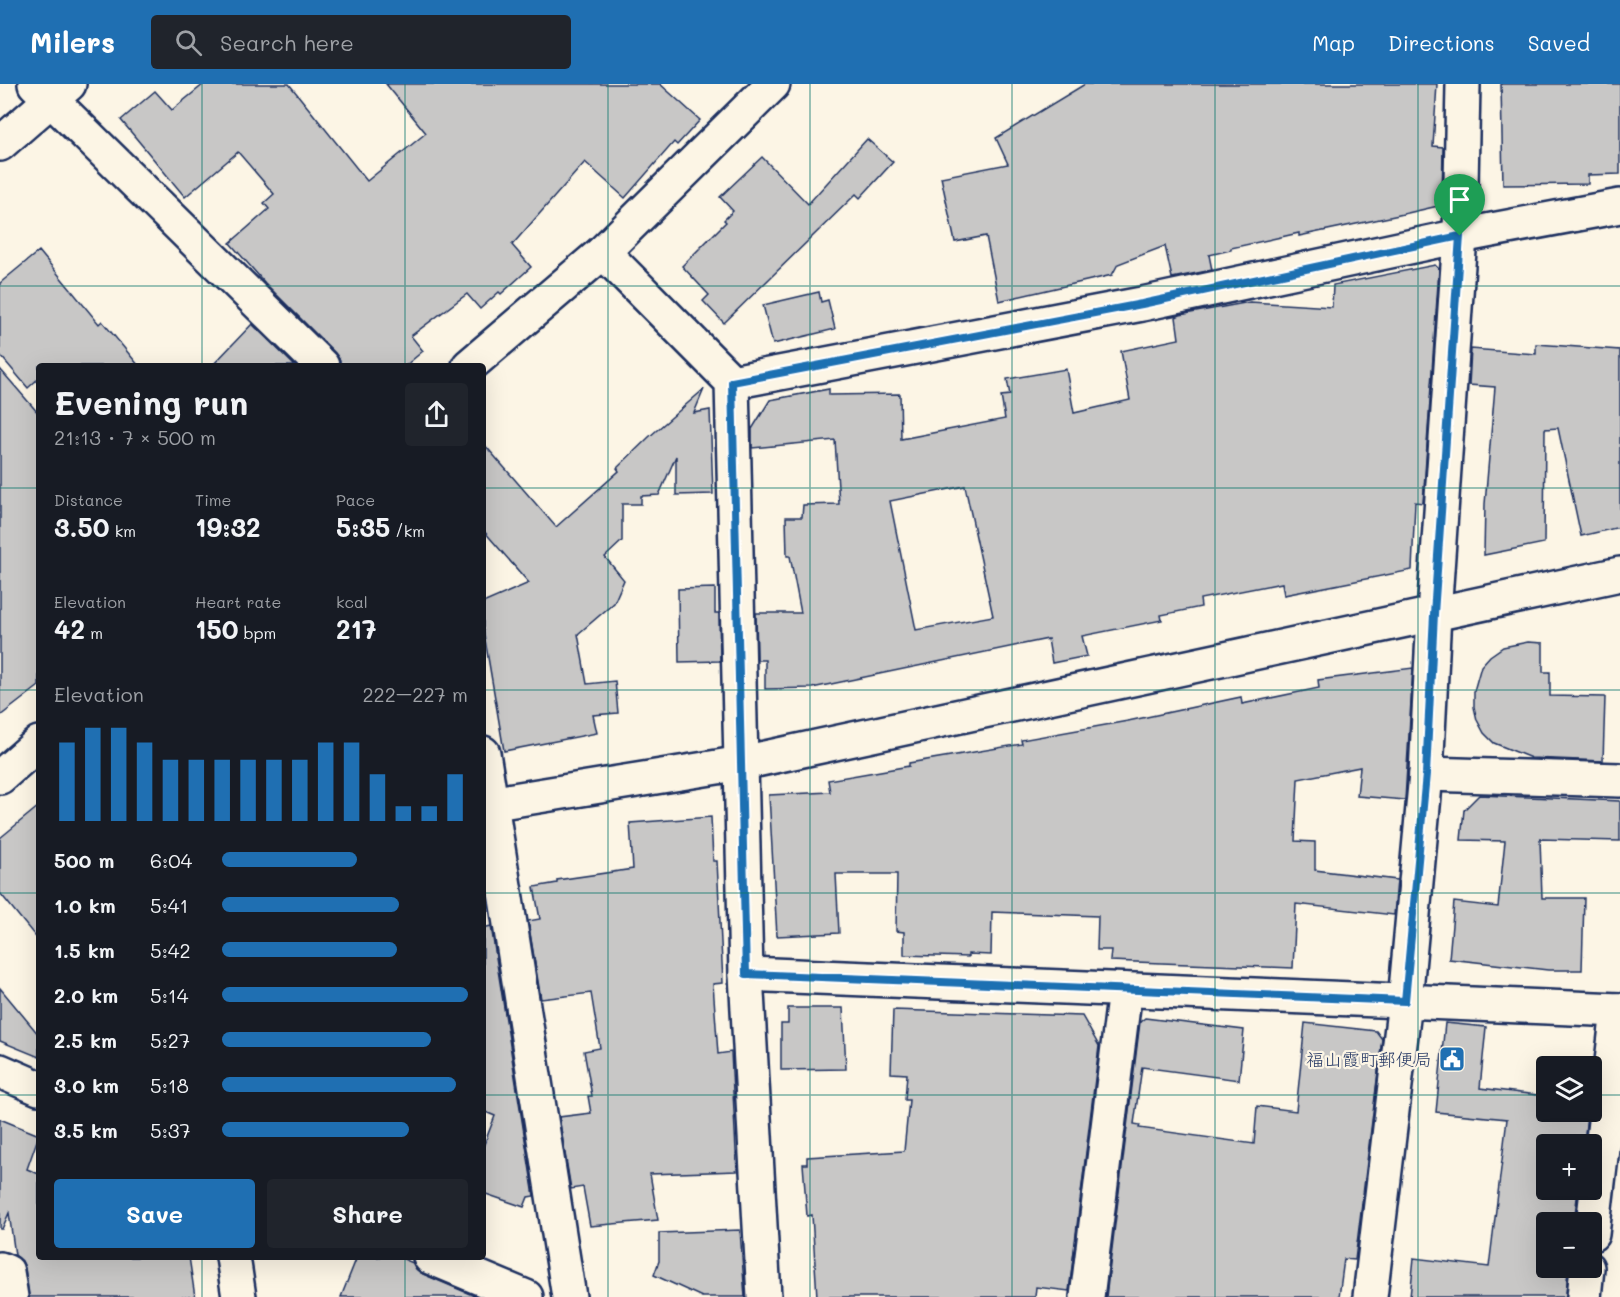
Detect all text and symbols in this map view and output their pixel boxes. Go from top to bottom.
search box [151,15,571,69]
text: Milers [30,24,115,60]
icon: search [172,26,205,59]
text: Search here [220,28,354,57]
text: Map [1312,29,1355,56]
text: Directions [1388,29,1495,56]
text: Saved [1528,29,1590,56]
pin [1434,174,1485,236]
icon: arrive [1443,183,1476,216]
text: Evening run [54,380,248,423]
button: share [405,383,468,446]
text: 21:13 · 7 × 500 m [54,424,216,450]
text: Distance [54,489,123,510]
text: Time [195,489,231,510]
text: Pace [336,489,375,510]
text: 3.50 [54,510,110,544]
text: 19:32 [195,510,261,544]
text: 5:35 [336,510,390,544]
text: km [110,520,136,541]
text: /km [390,520,425,541]
text: Elevation [54,591,126,612]
text: Heart rate [195,591,281,612]
text: kcal [336,591,368,612]
text: 42 [54,612,85,646]
text: 150 [195,612,238,646]
text: 217 [336,612,377,646]
text: m [85,622,103,643]
text: bpm [238,622,276,643]
text: Elevation [54,681,144,707]
text: 222–227 m [362,681,468,707]
text: 500 m [54,847,114,873]
text: 6:04 [150,847,192,873]
text: 1.0 km [54,892,116,918]
text: 5:41 [150,892,189,918]
text: 1.5 km [54,937,115,963]
text: 5:42 [150,937,191,963]
text: 2.0 km [54,982,118,1008]
text: 5:14 [150,982,189,1008]
text: 2.5 km [54,1027,117,1053]
text: 5:27 [150,1027,190,1053]
public building icon: 福山霞町郵便局 [1437,1044,1467,1074]
place label: 福山霞町郵便局 [1306,1047,1432,1071]
map controls [1536,1056,1602,1278]
button: layers [1536,1056,1602,1122]
text: 3.0 km [54,1072,119,1098]
text: 5:18 [150,1072,189,1098]
text: 3.5 km [54,1117,118,1143]
text: 5:37 [150,1117,191,1143]
button: + [1536,1134,1602,1200]
button: Save [54,1179,255,1248]
button: Share [267,1179,468,1248]
button: − [1536,1212,1602,1278]

